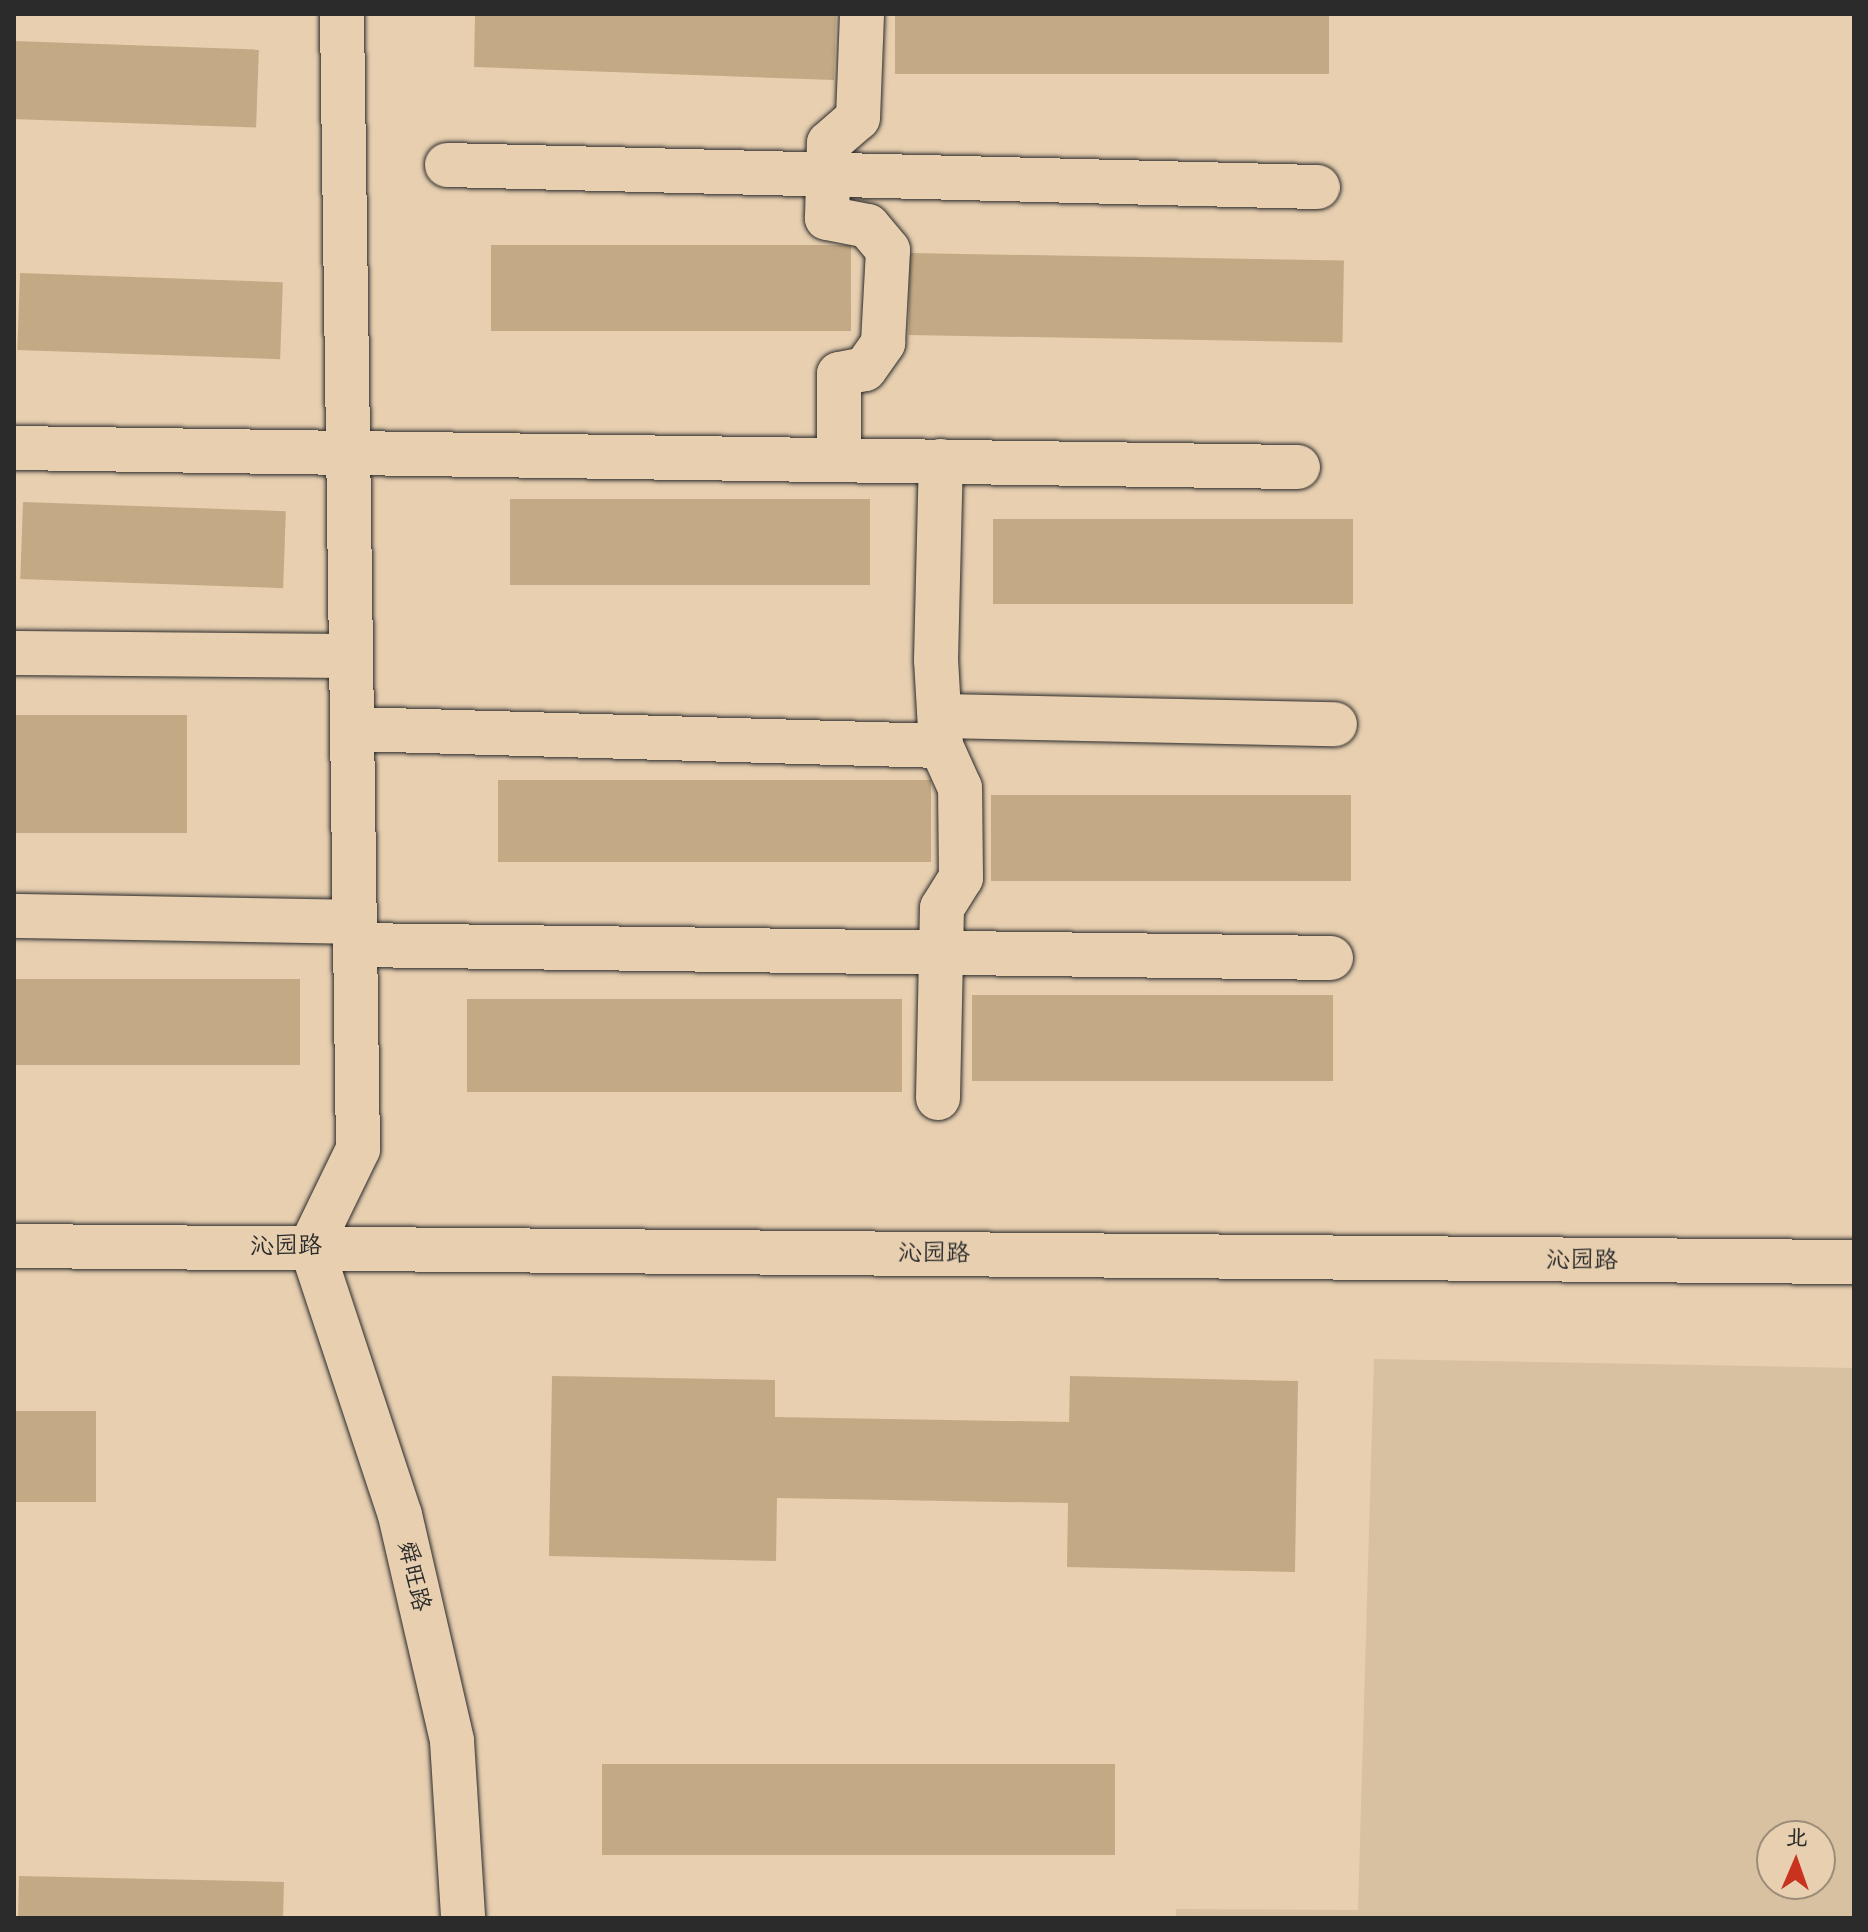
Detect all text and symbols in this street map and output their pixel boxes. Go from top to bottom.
street label: 沁园路 [250,1232,322,1260]
street label: 沁园路 [898,1238,970,1268]
street label: 沁园路 [1546,1245,1618,1275]
street label: 舜旺路 [392,1538,436,1614]
north arrow [1756,1820,1836,1900]
text: 北 [1785,1823,1808,1852]

